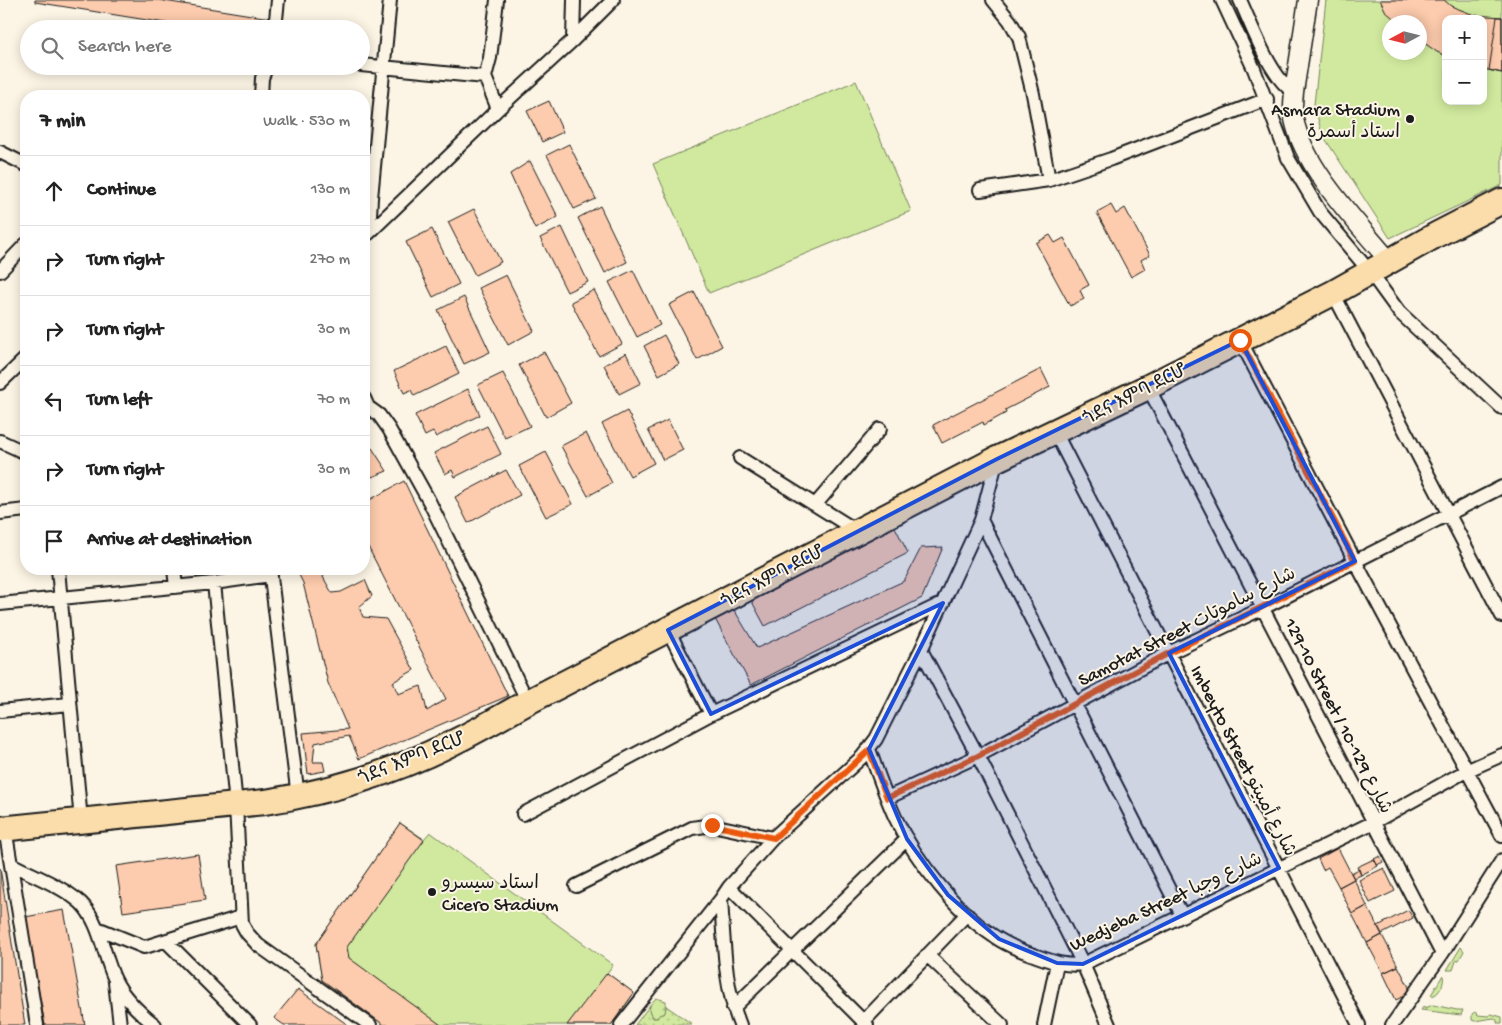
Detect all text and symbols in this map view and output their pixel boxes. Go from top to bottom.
north arrow [1382,15,1427,60]
map controls [1442,15,1487,105]
button: + [1442,15,1487,60]
search box [20,20,370,75]
icon: search [38,34,66,62]
text: Search here [78,36,172,59]
button: − [1442,60,1487,105]
place label: Asmara Stadium استاد أسمرة [1271,100,1401,145]
text: 7 min [40,110,85,135]
text: Walk · 530 m [263,113,350,132]
marker: Asmara Stadium استاد أسمرة [1404,113,1416,125]
icon: ahead [40,177,68,205]
text: Continue [87,179,156,202]
text: 130 m [311,181,350,200]
icon: right [40,247,68,275]
text: Turn right [87,249,163,272]
text: 270 m [310,251,350,270]
icon: right [40,317,68,345]
text: Turn right [87,319,163,342]
text: 30 m [317,321,350,340]
route start [1229,329,1252,352]
street label: ጎደና እምባ ደርሆ [1080,360,1192,432]
icon: left [40,387,68,415]
text: Turn left [87,389,151,412]
text: 70 m [317,391,350,410]
icon: right [40,457,68,485]
text: Turn right [87,459,163,482]
text: 30 m [317,461,350,480]
icon: arrive [40,527,68,555]
text: Arrive at destination [87,529,251,552]
street label: ጎደና እምባ ደርሆ [718,541,830,615]
street label: Samotat Street شارع ساموتات [1075,563,1300,693]
street label: 129-10 Street / شارع 129-10 [1277,614,1396,818]
street label: Imbeyto Street شارع أمبيتو [1184,661,1302,861]
street label: ጎደና እምባ ደርሆ [355,728,470,792]
route end [701,814,724,837]
street label: Wedjeba Street شارع وجبا [1067,848,1266,958]
place label: استاد سيسرو Cicero Stadium [441,873,559,918]
marker: استاد سيسرو Cicero Stadium [426,886,438,898]

